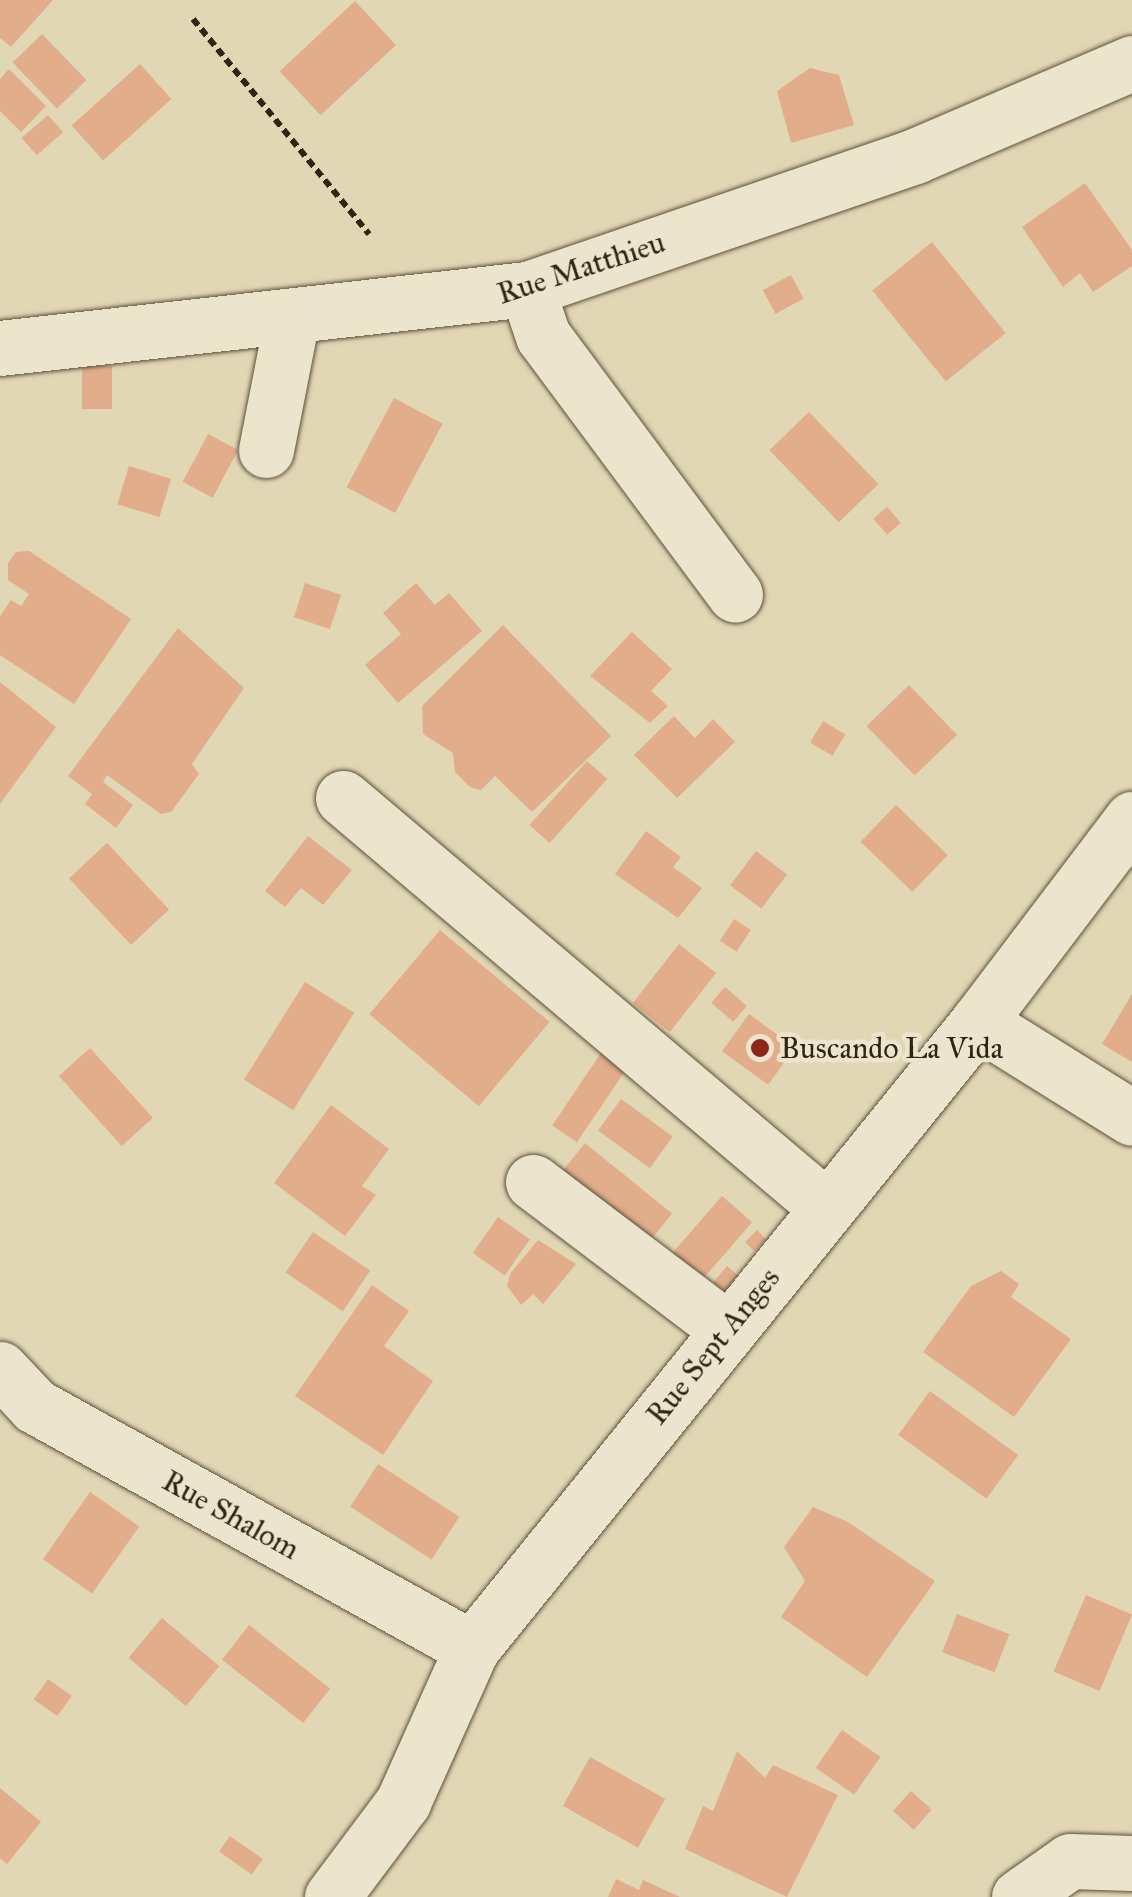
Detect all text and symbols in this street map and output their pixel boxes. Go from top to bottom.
street label: Rue Matthieu [493,224,669,312]
place label: Buscando La Vida [780,1030,1003,1066]
marker: Buscando La Vida [749,1037,771,1059]
street label: Rue Sept Anges [639,1260,787,1432]
street label: Rue Shalom [156,1463,306,1567]

